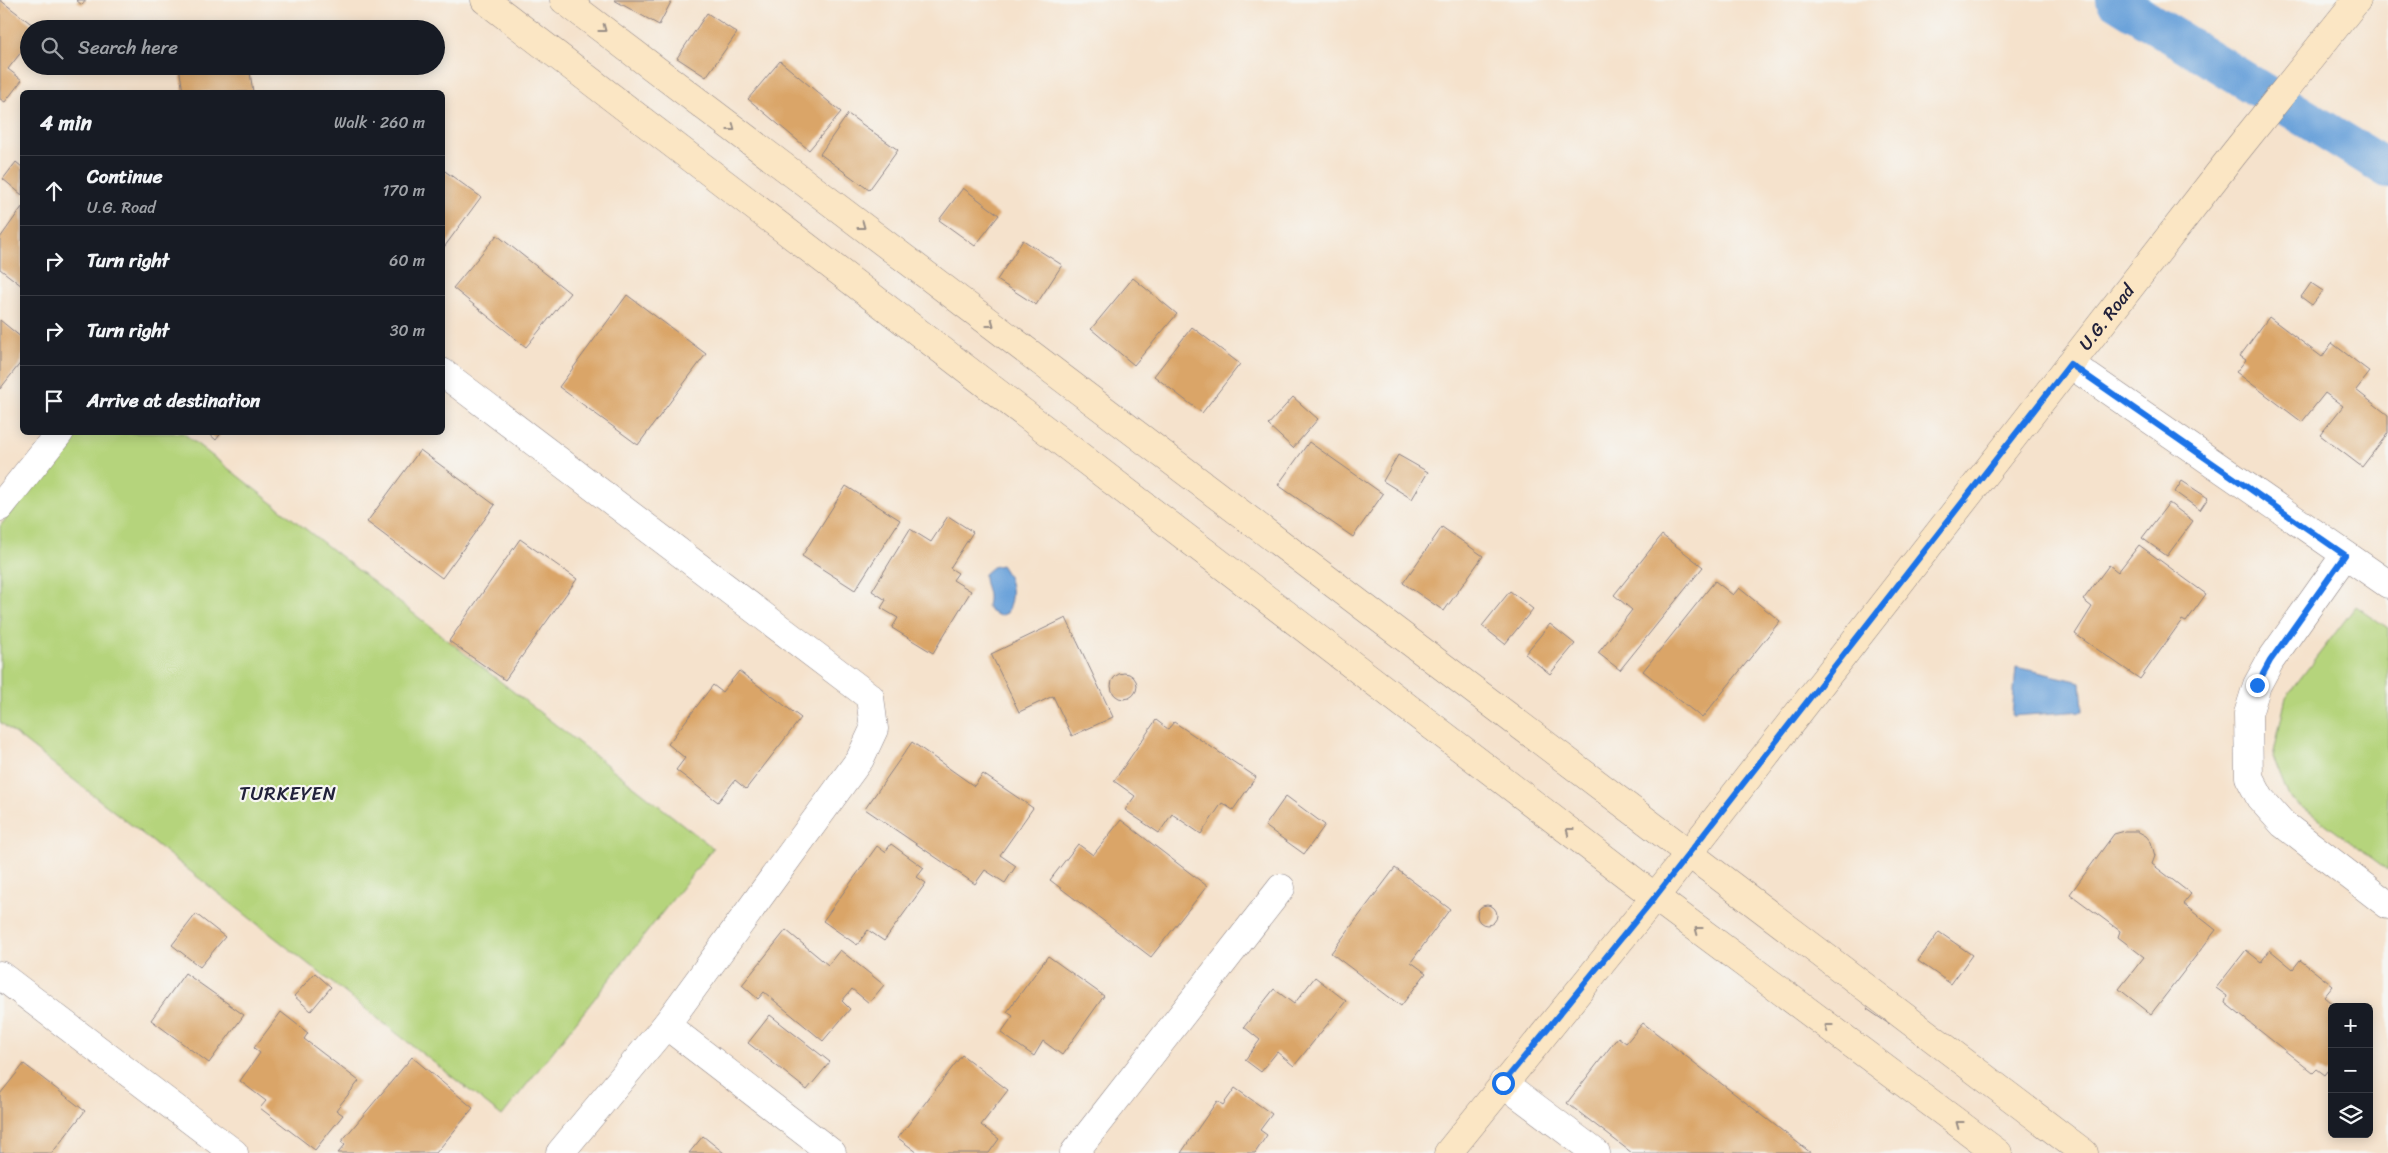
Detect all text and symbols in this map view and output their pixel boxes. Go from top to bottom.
search box [20,20,445,75]
one-way arrow [597,24,606,33]
text: Search here [78,31,178,64]
icon: search [38,34,66,62]
text: 4 min [40,104,92,142]
text: Walk · 260 m [334,108,425,137]
one-way arrow [726,122,735,130]
text: Continue [87,160,163,193]
text: 170 m [382,176,425,205]
icon: ahead [40,177,68,205]
text: U.G. Road [87,193,156,222]
one-way arrow [856,220,865,229]
text: Turn right [87,244,169,277]
text: 60 m [389,246,425,275]
icon: right [40,247,68,275]
street label: U.G. Road [2070,276,2144,358]
text: Turn right [87,314,169,347]
text: 30 m [390,316,425,345]
icon: right [40,317,68,345]
one-way arrow [985,318,995,327]
text: Arrive at destination [87,384,260,417]
icon: arrive [40,387,68,415]
route end [2246,674,2269,697]
district label: TURKEYEN [239,777,337,810]
one-way arrow [1566,829,1575,837]
one-way arrow [1695,927,1704,935]
map controls [2328,1003,2373,1138]
button: + [2328,1003,2373,1048]
one-way arrow [1824,1024,1834,1033]
button: − [2328,1048,2373,1093]
route start [1492,1072,1515,1095]
button: layers [2328,1093,2373,1138]
one-way arrow [1955,1121,1965,1130]

